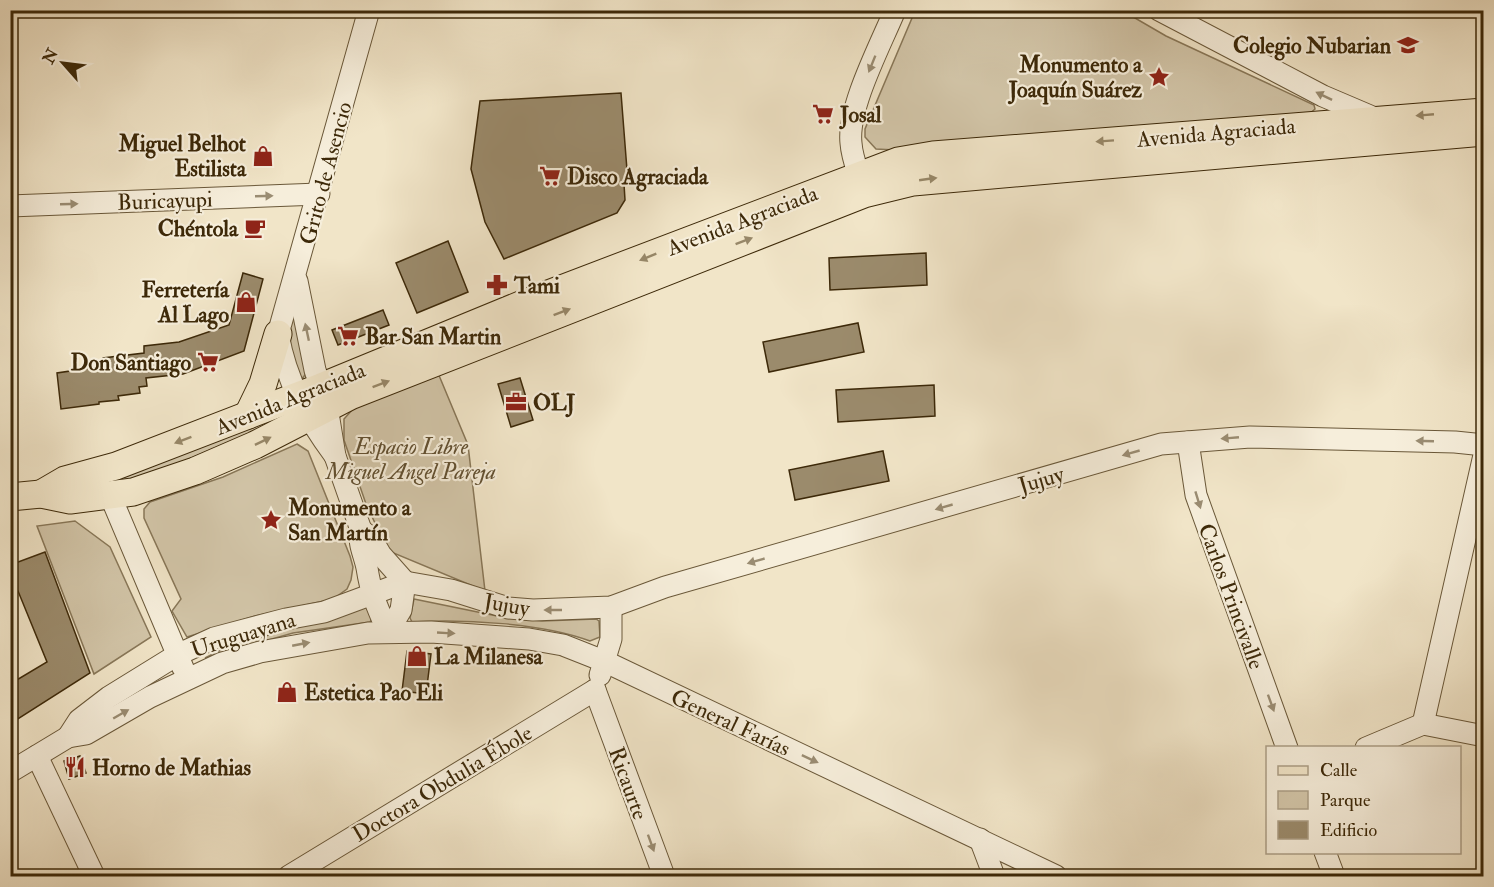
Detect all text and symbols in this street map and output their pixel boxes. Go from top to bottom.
place label: Colegio Nubarian [1233,32,1392,61]
north arrow [33,33,93,93]
school or university icon: Colegio Nubarian [1396,33,1420,57]
text: N [38,45,63,68]
place label: Monumento a Joaquín Suárez [1008,51,1143,105]
one-way arrow [867,55,876,73]
place icon: Monumento a Joaquín Suárez [1147,65,1171,89]
one-way arrow [1316,92,1333,101]
street label: Grito de Asencio [293,99,358,248]
place label: Josal [839,101,882,130]
supermarket icon: Josal [811,102,835,126]
one-way arrow [1416,110,1435,120]
street label: Avenida Agraciada [1135,112,1298,154]
place label: Miguel Belhot Estilista [117,130,247,183]
one-way arrow [1096,136,1115,146]
shop icon: Miguel Belhot Estilista [251,144,275,168]
place label: Disco Agraciada [567,163,709,192]
supermarket icon: Disco Agraciada [538,164,562,188]
one-way arrow [919,175,938,184]
street label: Avenida Agraciada [662,179,823,263]
street label: Buricayupi [117,185,213,218]
one-way arrow [254,191,273,201]
one-way arrow [59,199,78,208]
place label: Chéntola [158,215,239,243]
cafe icon: Chéntola [243,216,267,240]
one-way arrow [735,236,753,246]
one-way arrow [639,253,657,262]
place label: Tami [513,272,560,300]
pharmacy icon: Tami [485,273,509,297]
place label: Ferretería Al Lago [142,276,230,330]
shop icon: Ferretería Al Lago [234,290,258,314]
one-way arrow [553,307,571,317]
one-way arrow [302,322,311,341]
place label: Bar San Martin [365,323,502,351]
supermarket icon: Bar San Martin [336,324,360,348]
place label: Don Santiago [71,349,191,378]
supermarket icon: Don Santiago [196,350,220,374]
street label: Avenida Agraciada [210,356,370,442]
one-way arrow [372,379,390,389]
place label: OLJ [533,389,575,418]
office icon: OLJ [504,390,528,414]
park label: Espacio Libre Miguel Angel Pareja [324,433,496,486]
one-way arrow [1221,433,1240,443]
one-way arrow [174,436,192,446]
one-way arrow [255,436,272,445]
one-way arrow [1416,437,1435,446]
one-way arrow [1122,449,1140,458]
street label: Jujuy [1014,460,1068,500]
one-way arrow [1194,491,1203,509]
place label: Monumento a San Martín [287,494,412,547]
one-way arrow [934,503,952,512]
place icon: Monumento a San Martín [259,508,283,532]
street label: Carlos Princivalle [1192,520,1270,673]
one-way arrow [747,557,765,566]
street label: Jujuy [481,587,532,623]
one-way arrow [543,605,562,615]
street label: Uruguayana [188,606,300,664]
one-way arrow [437,628,456,637]
one-way arrow [292,639,311,648]
place label: La Milanesa [434,643,544,671]
shop icon: La Milanesa [405,644,429,668]
place label: Estetica Pao Eli [304,679,443,707]
shop icon: Estetica Pao Eli [275,680,299,704]
street label: General Farías [666,683,795,763]
one-way arrow [1266,694,1276,712]
one-way arrow [113,709,130,719]
street label: Doctora Obdulia Ébole [347,718,538,849]
street label: Ricaurte [602,743,654,824]
legend [1266,746,1461,854]
place label: Horno de Mathias [92,754,251,782]
restaurant icon: Horno de Mathias [63,755,87,779]
one-way arrow [802,755,819,764]
text: Calle [1320,759,1358,782]
text: Parque [1320,789,1371,812]
text: Edificio [1320,819,1377,842]
one-way arrow [647,834,657,852]

